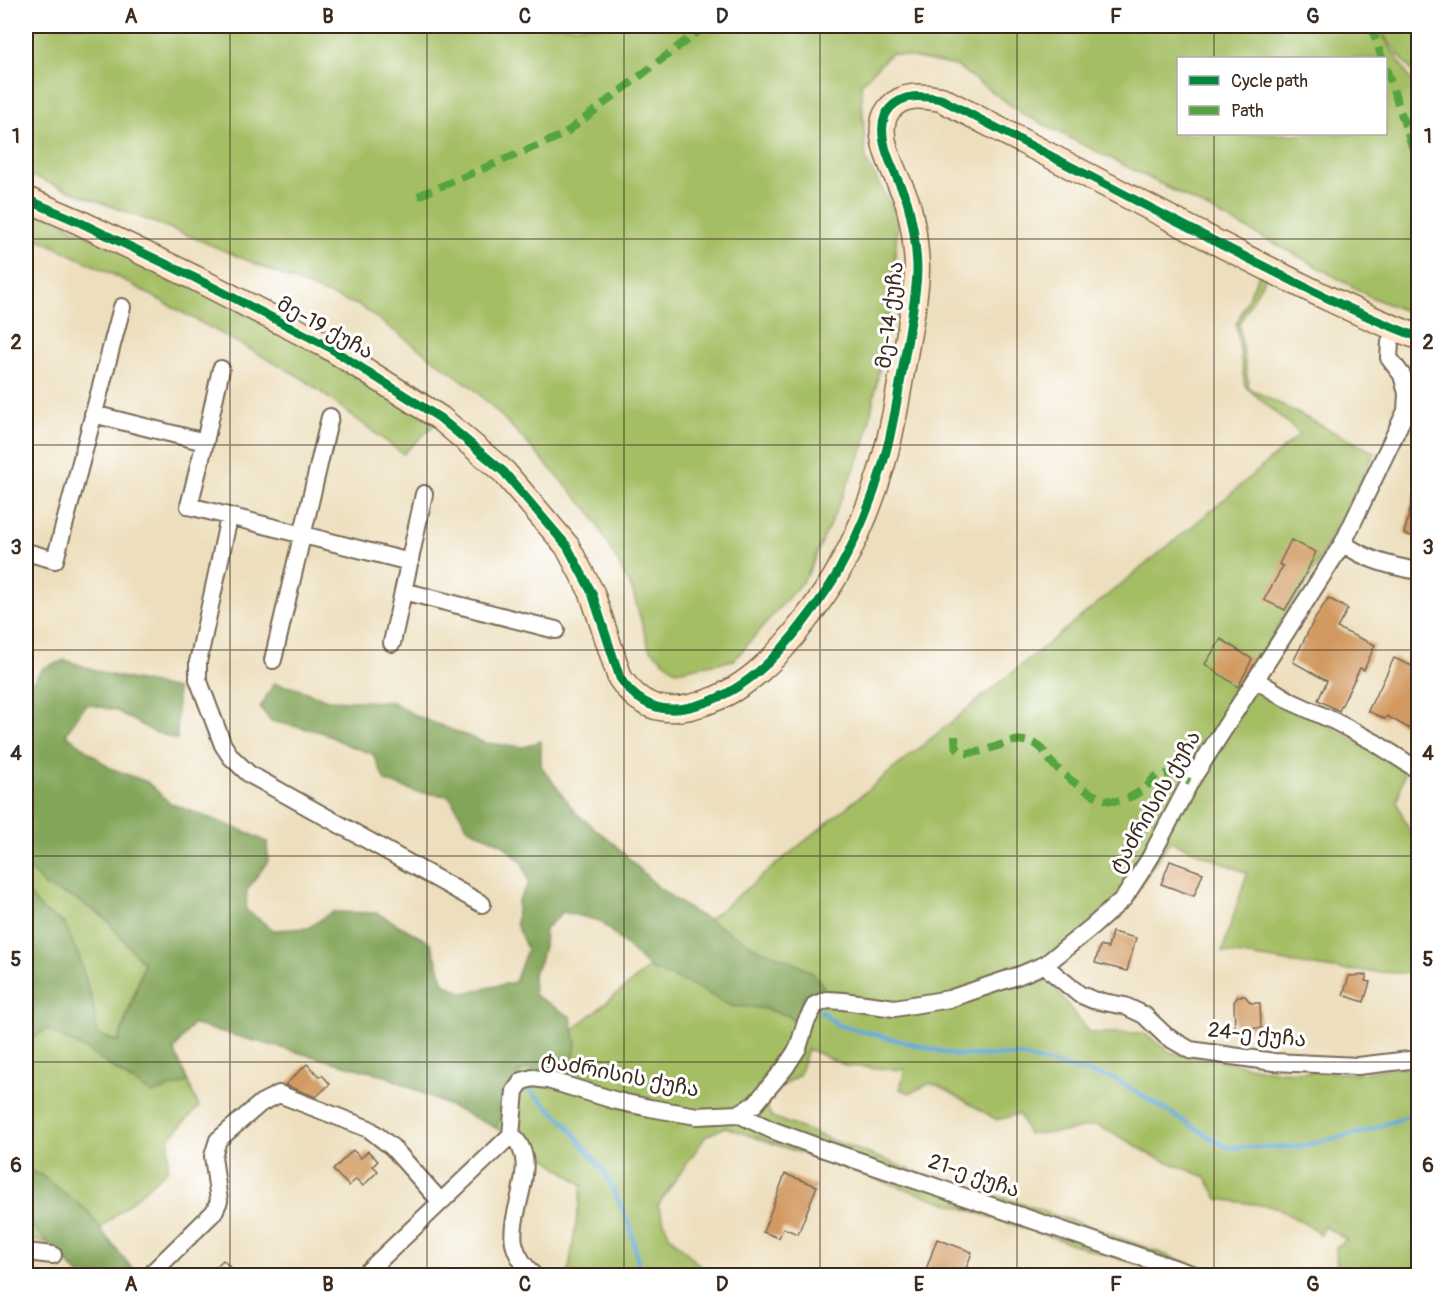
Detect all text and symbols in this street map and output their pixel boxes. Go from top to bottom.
text: A [125,4,138,29]
text: B [322,4,334,29]
text: C [519,4,531,29]
text: D [716,4,729,29]
text: E [914,4,925,29]
text: F [1110,4,1122,29]
text: G [1306,4,1320,29]
legend [1177,57,1387,135]
text: Cycle path [1231,70,1308,93]
text: Path [1231,100,1264,123]
text: 1 [12,124,20,149]
text: 1 [1424,124,1432,149]
street label: მე-14 ქუჩა [870,260,910,370]
street label: მე-19 ქუჩა [272,290,378,366]
text: 2 [10,330,22,355]
text: 2 [1422,330,1434,355]
text: 3 [10,535,22,560]
text: 3 [1422,535,1434,560]
street label: ტაძრისის ქუჩა [1103,726,1207,878]
text: 4 [10,741,22,766]
text: 4 [1422,741,1434,766]
text: 5 [11,947,22,972]
text: 5 [1423,947,1434,972]
street label: 24-ე ქუჩა [1206,1016,1308,1054]
street label: ტაძრისის ქუჩა [539,1046,701,1104]
street label: 21-ე ქუჩა [925,1148,1023,1204]
text: 6 [10,1153,22,1178]
text: 6 [1422,1153,1434,1178]
text: A [125,1272,138,1297]
text: B [322,1272,334,1297]
text: C [519,1272,531,1297]
text: D [716,1272,729,1297]
text: E [914,1272,925,1297]
text: F [1110,1272,1122,1297]
text: G [1306,1272,1320,1297]

